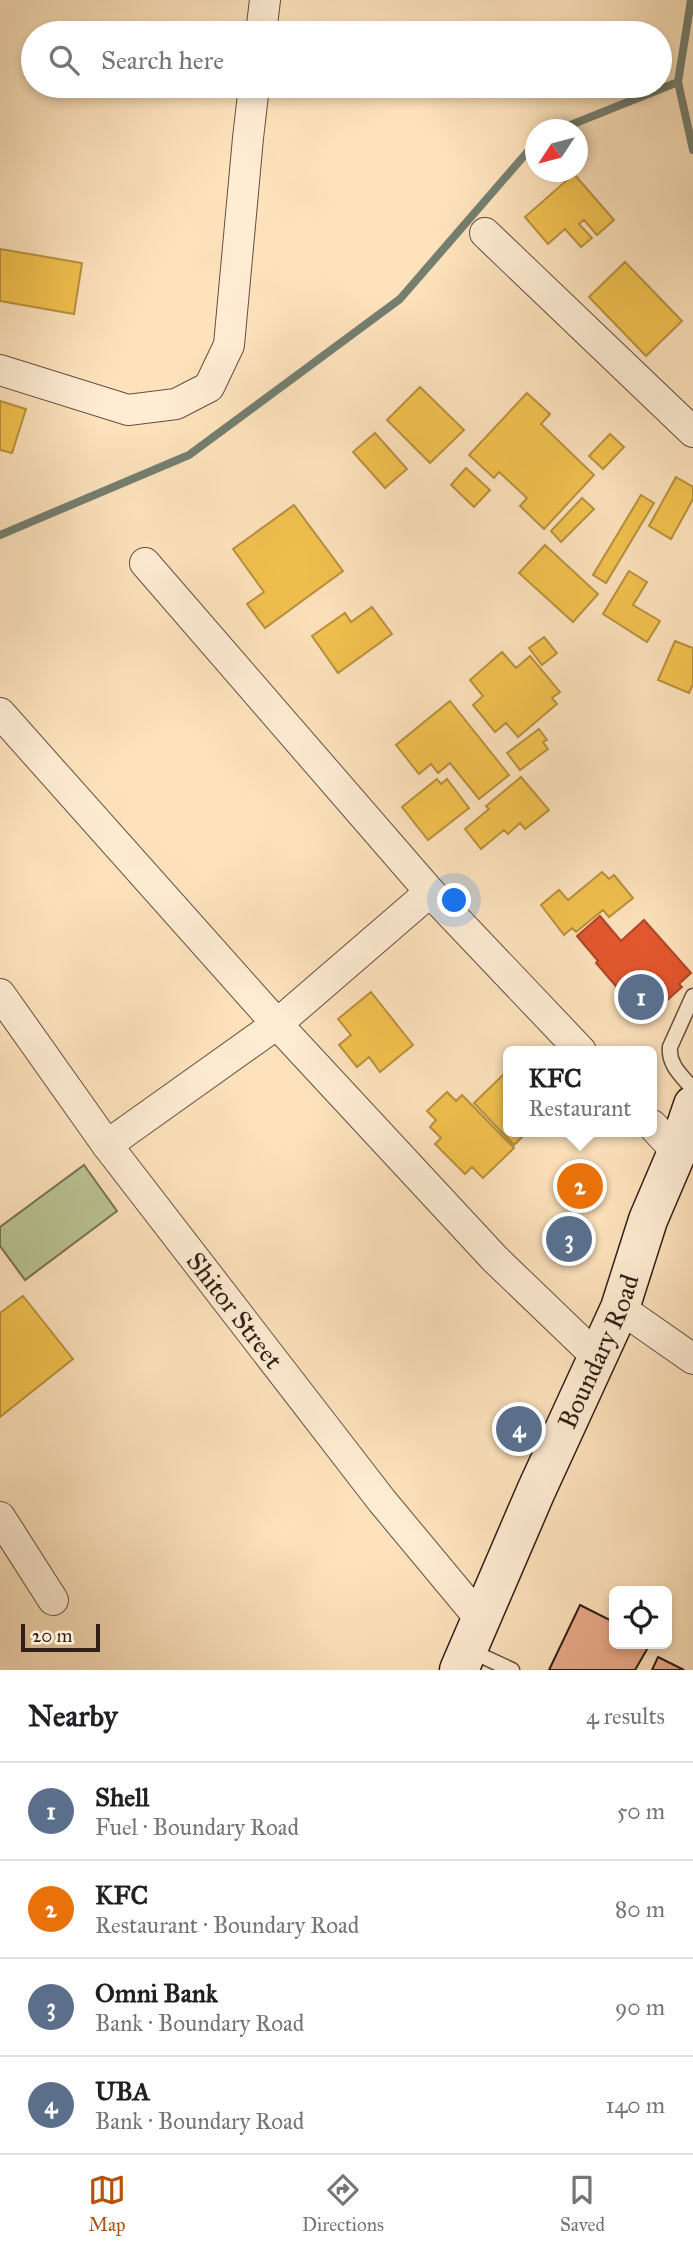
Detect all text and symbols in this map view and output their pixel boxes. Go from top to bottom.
search box [21,21,672,98]
icon: search [45,41,83,79]
text: Search here [101,44,224,76]
north arrow [525,119,588,182]
your location [437,883,471,917]
pin: 1 [618,971,664,1023]
popup [503,1046,657,1137]
text: KFC [529,1062,582,1094]
text: Restaurant [529,1094,631,1122]
pin: 2 [557,1160,603,1212]
pin: 3 [546,1213,592,1265]
street label: Shitor Street [180,1246,290,1375]
street label: Boundary Road [551,1270,646,1434]
pin: 4 [496,1403,542,1455]
map controls [609,1586,672,1649]
button: locate [609,1586,672,1649]
scale bar [21,1621,100,1653]
text: 20 m [32,1624,73,1647]
text: Nearby [28,1698,118,1734]
text: 4 results [586,1702,665,1730]
text: Shell [95,1781,149,1813]
text: 1 [46,1797,56,1825]
text: 50 m [617,1797,665,1825]
text: Fuel · Boundary Road [95,1813,299,1841]
text: KFC [95,1879,148,1911]
text: 2 [45,1895,57,1923]
text: 80 m [615,1895,665,1923]
text: Restaurant · Boundary Road [95,1911,359,1939]
text: Omni Bank [95,1977,218,2009]
text: 3 [46,1993,56,2021]
text: 90 m [615,1993,665,2021]
text: Bank · Boundary Road [95,2009,304,2037]
text: UBA [95,2075,150,2107]
text: 4 [45,2091,57,2119]
text: 140 m [605,2091,665,2119]
text: Bank · Boundary Road [95,2107,304,2135]
tab: Map [88,2171,126,2236]
tab: Directions [302,2171,384,2236]
tab: Saved [560,2171,605,2236]

